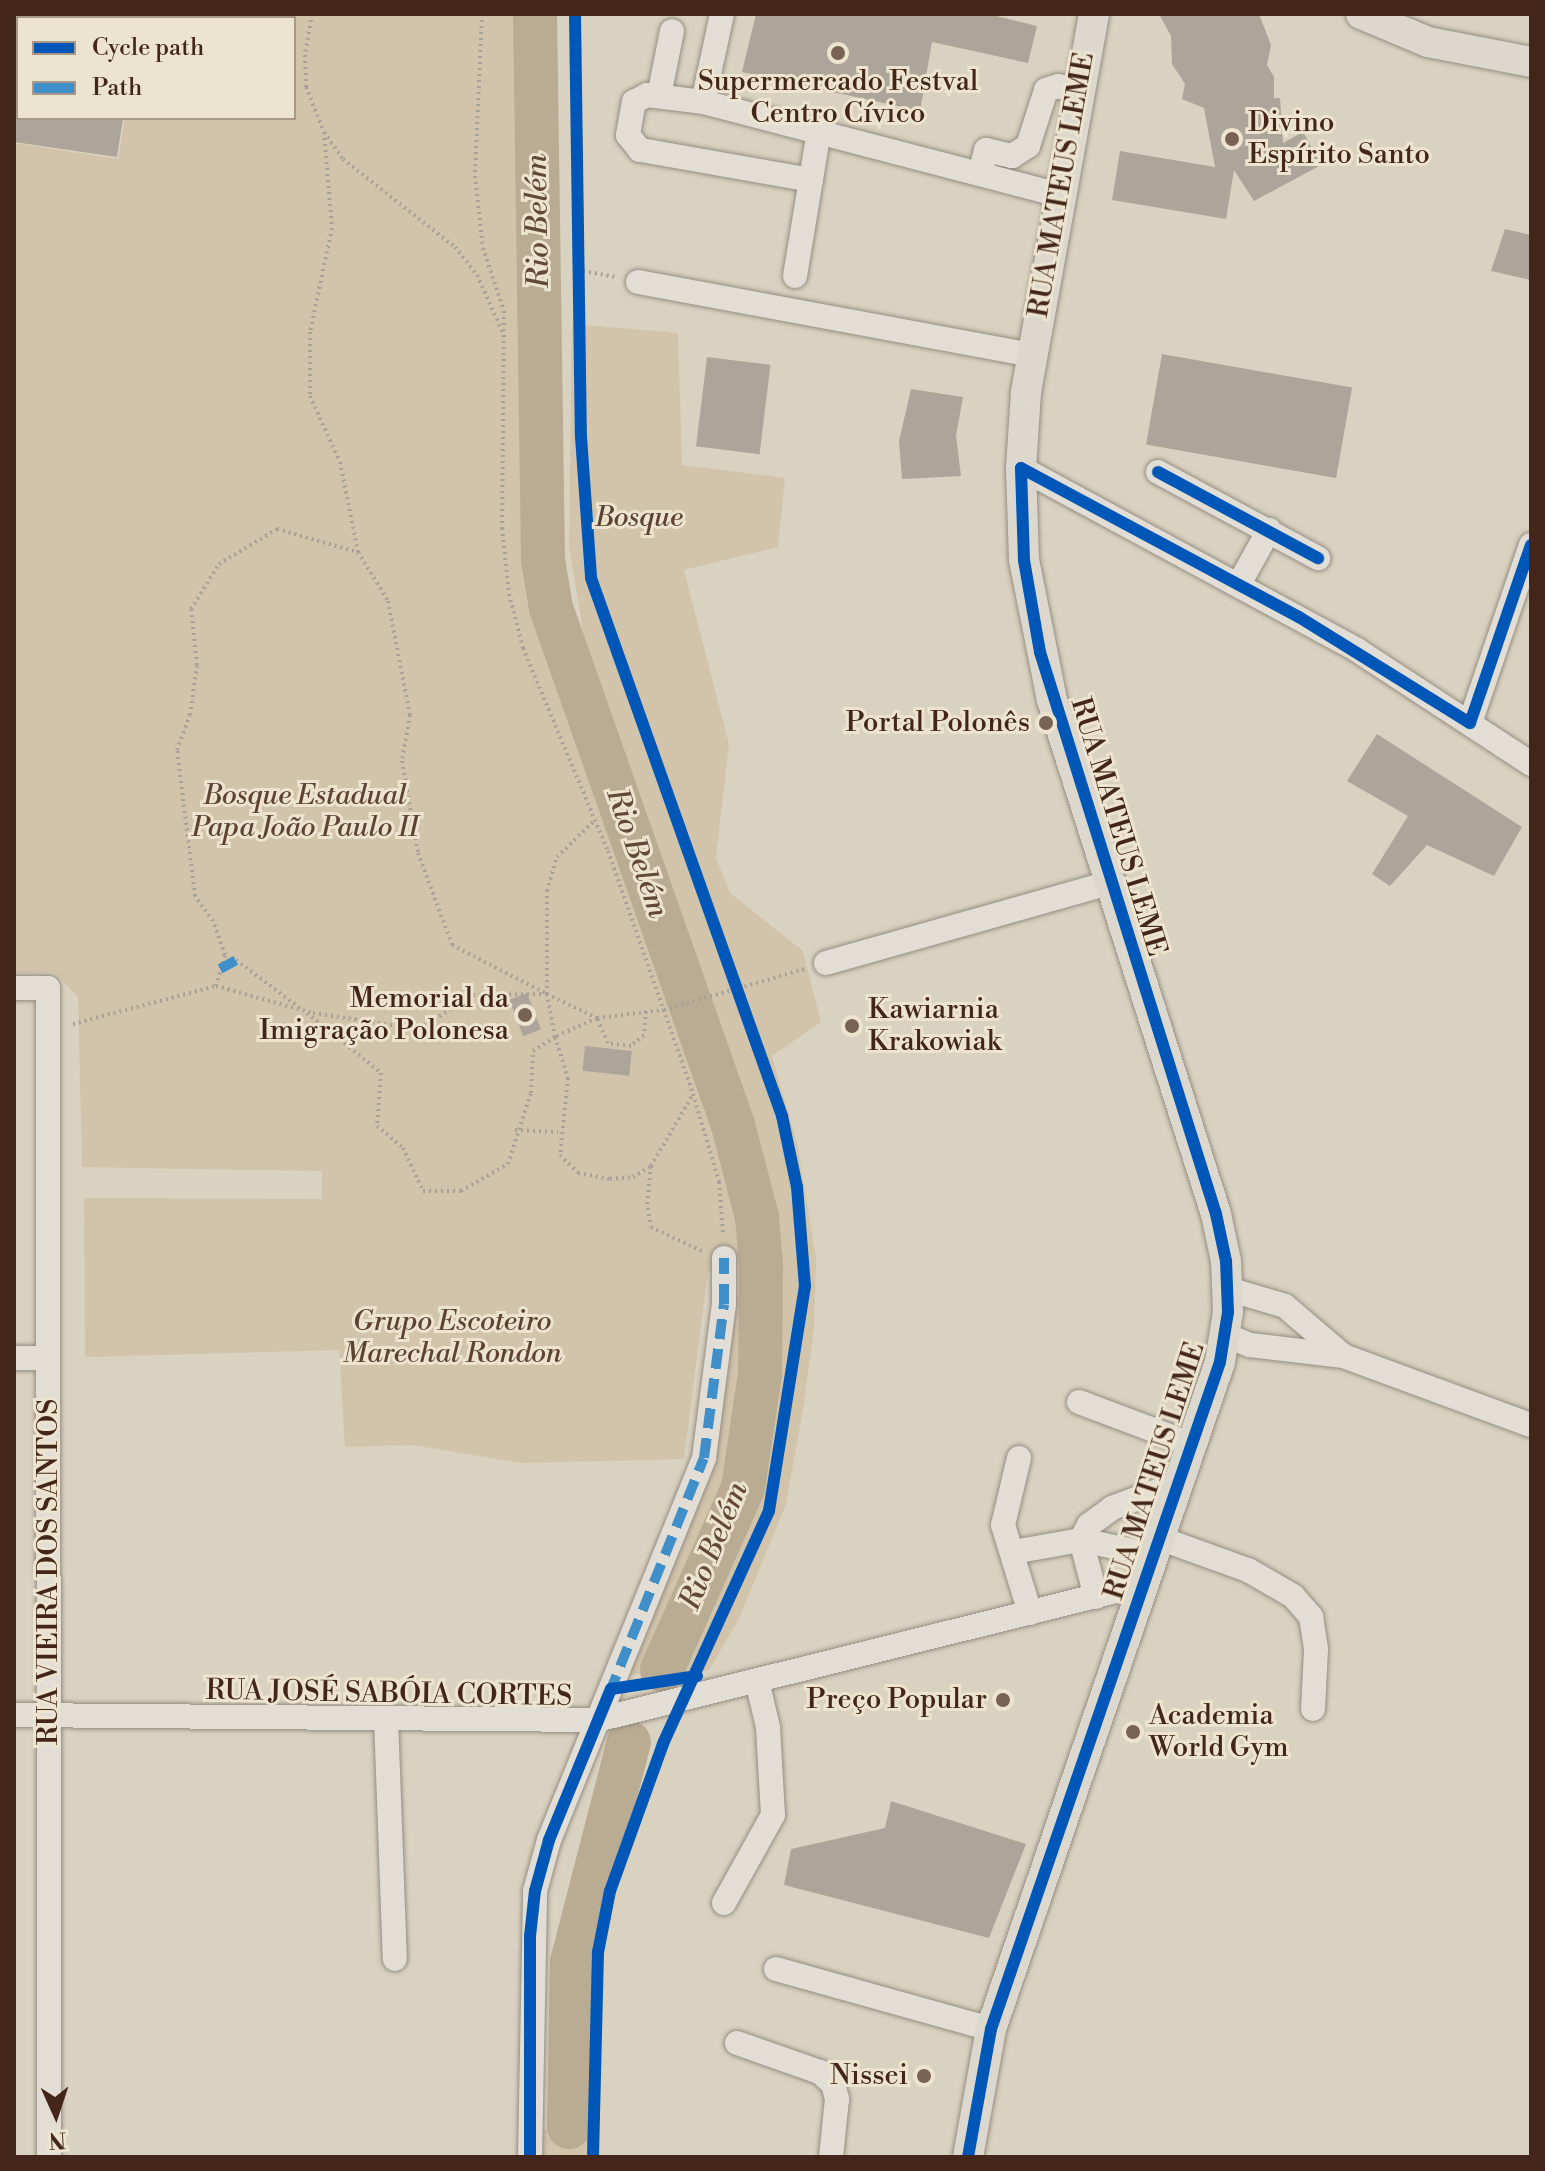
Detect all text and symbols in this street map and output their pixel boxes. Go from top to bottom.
legend [16,16,296,120]
text: Cycle path [92,33,204,63]
marker: Supermercado Festval Centro Cívico [829,44,847,62]
street label: RUA MATEUS LEME [1022,50,1102,320]
place label: Supermercado Festval Centro Cívico [698,65,978,131]
text: Path [92,73,142,103]
place label: Divino Espírito Santo [1248,106,1430,172]
marker: Divino Espírito Santo [1223,130,1241,148]
water label: Rio Belém [519,153,557,289]
park label: Bosque [595,501,683,535]
street label: RUA MATEUS LEME [1063,694,1173,960]
place label: Portal Polonês [845,706,1030,740]
marker: Portal Polonês [1037,714,1055,732]
park label: Bosque Estadual Papa João Paulo II [192,779,418,845]
water label: Rio Belém [598,784,676,922]
place label: Memorial da Imigração Polonesa [259,982,509,1048]
place label: Kawiarnia Krakowiak [868,993,1001,1059]
marker: Memorial da Imigração Polonesa [516,1006,534,1024]
marker: Kawiarnia Krakowiak [843,1017,861,1035]
park label: Grupo Escoteiro Marechal Rondon [342,1305,562,1371]
street label: RUA MATEUS LEME [1097,1338,1213,1604]
street label: RUA VIEIRA DOS SANTOS [32,1399,66,1745]
water label: Rio Belém [672,1477,756,1615]
street label: RUA JOSÉ SABÓIA CORTES [205,1674,573,1714]
place label: Preço Popular [807,1683,987,1717]
marker: Preço Popular [994,1691,1012,1709]
place label: Academia World Gym [1149,1699,1289,1765]
marker: Academia World Gym [1124,1723,1142,1741]
place label: Nissei [830,2059,908,2093]
marker: Nissei [915,2067,933,2085]
north arrow [16,2075,96,2155]
text: N [48,2126,67,2153]

